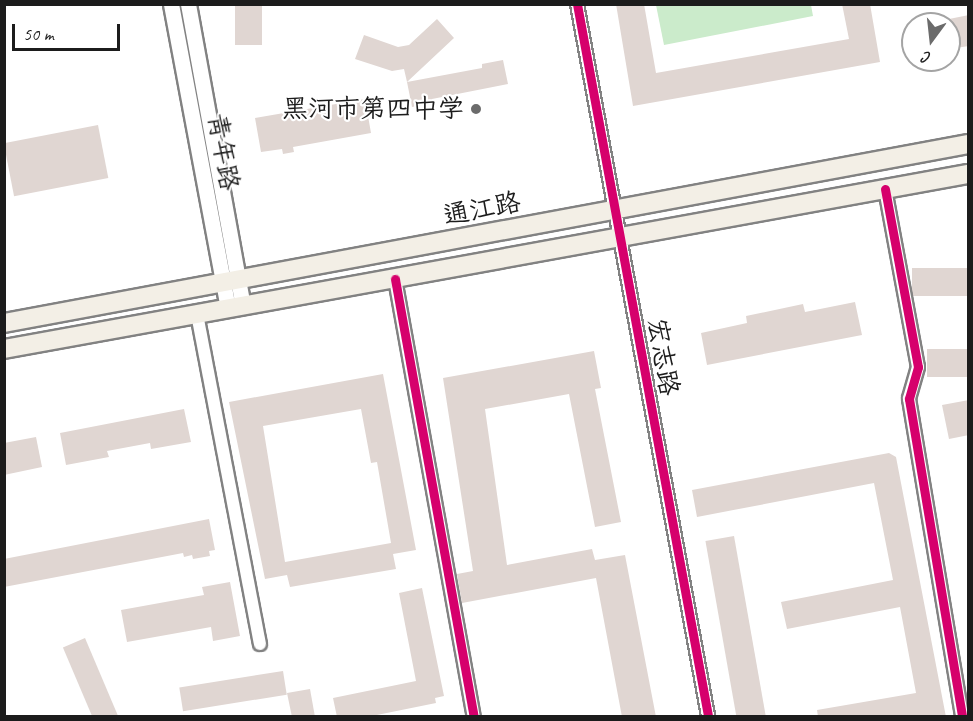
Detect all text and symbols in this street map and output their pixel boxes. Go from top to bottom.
scale bar [15,12,123,50]
north arrow [901,12,961,72]
text: 50 m [23,23,54,45]
text: С [920,47,933,68]
place label: 黑河市第四中学 [282,93,464,125]
marker: 黑河市第四中学 [469,102,483,116]
street label: 青年路 [201,111,245,193]
street label: 通江路 [441,186,523,232]
street label: 宏志路 [641,316,685,398]

